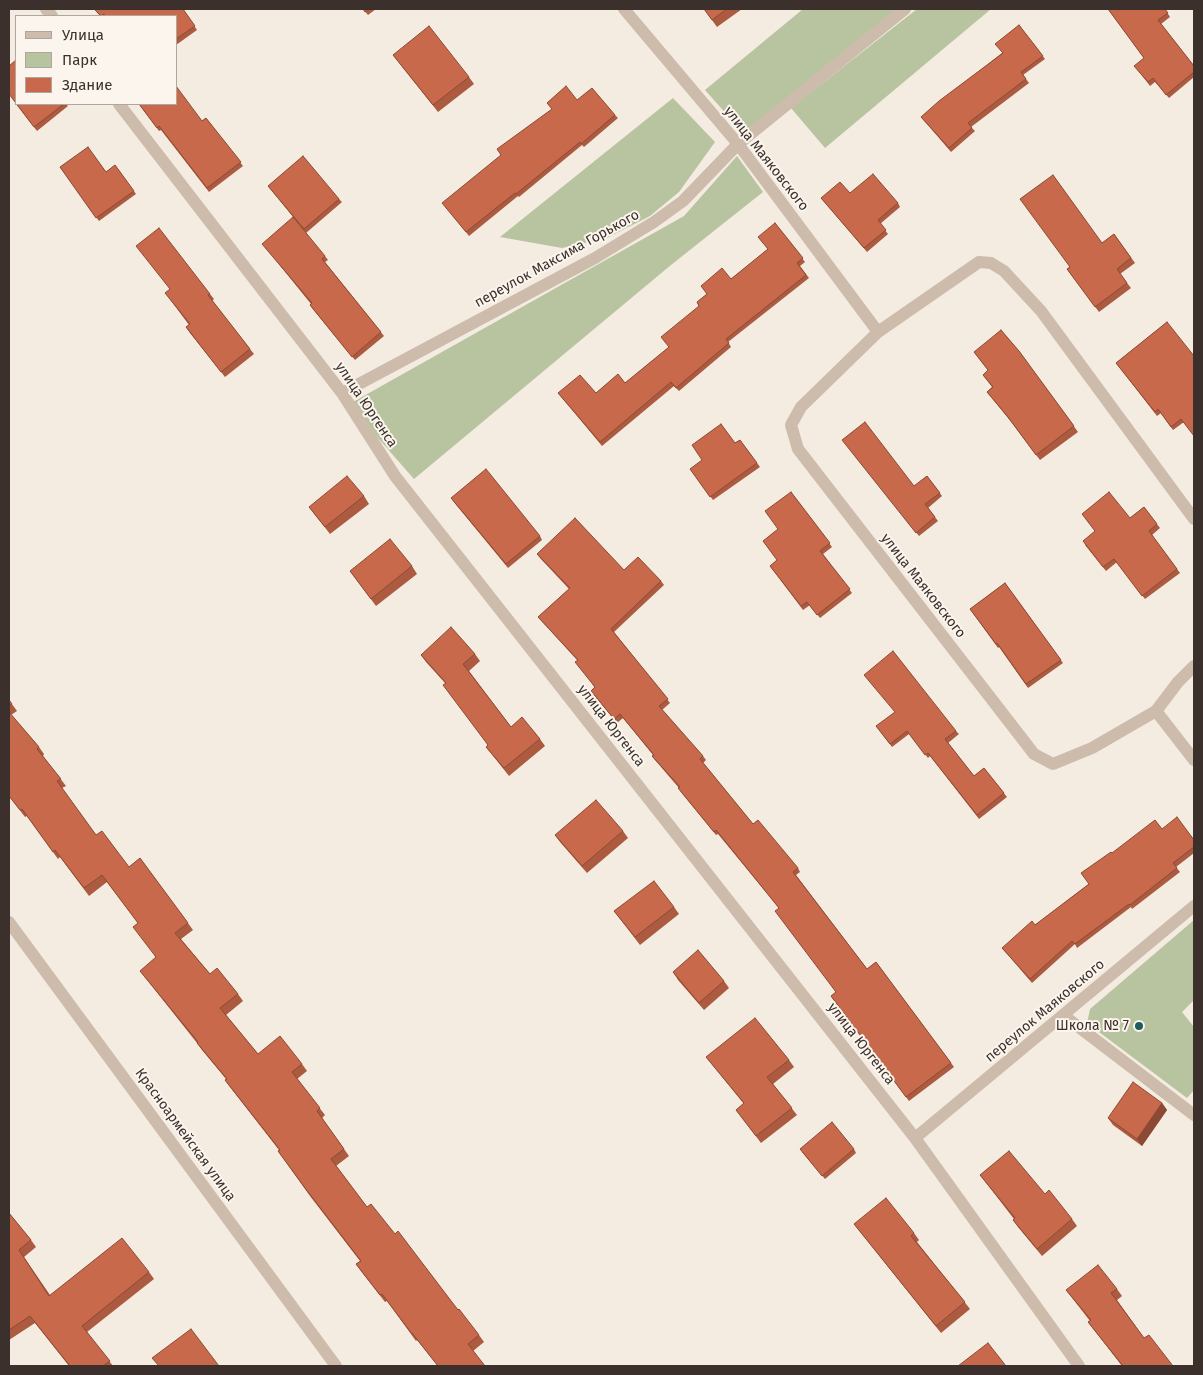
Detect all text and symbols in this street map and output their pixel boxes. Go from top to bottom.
legend [15,15,178,105]
text: Улица [62,26,104,44]
text: Парк [62,51,97,69]
text: Здание [62,76,112,94]
street label: улица Маяковского [720,103,812,215]
street label: переулок Максима Горького [472,207,642,311]
street label: улица Юргенса [331,359,401,451]
street label: улица Маяковского [877,530,969,642]
street label: улица Юргенса [574,682,648,770]
street label: переулок Маяковского [982,956,1108,1066]
street label: улица Юргенса [824,1000,898,1088]
place label: Школа № 7 [1056,1018,1129,1034]
marker: Школа № 7 [1133,1020,1145,1032]
street label: Красноармейская улица [131,1065,239,1205]

